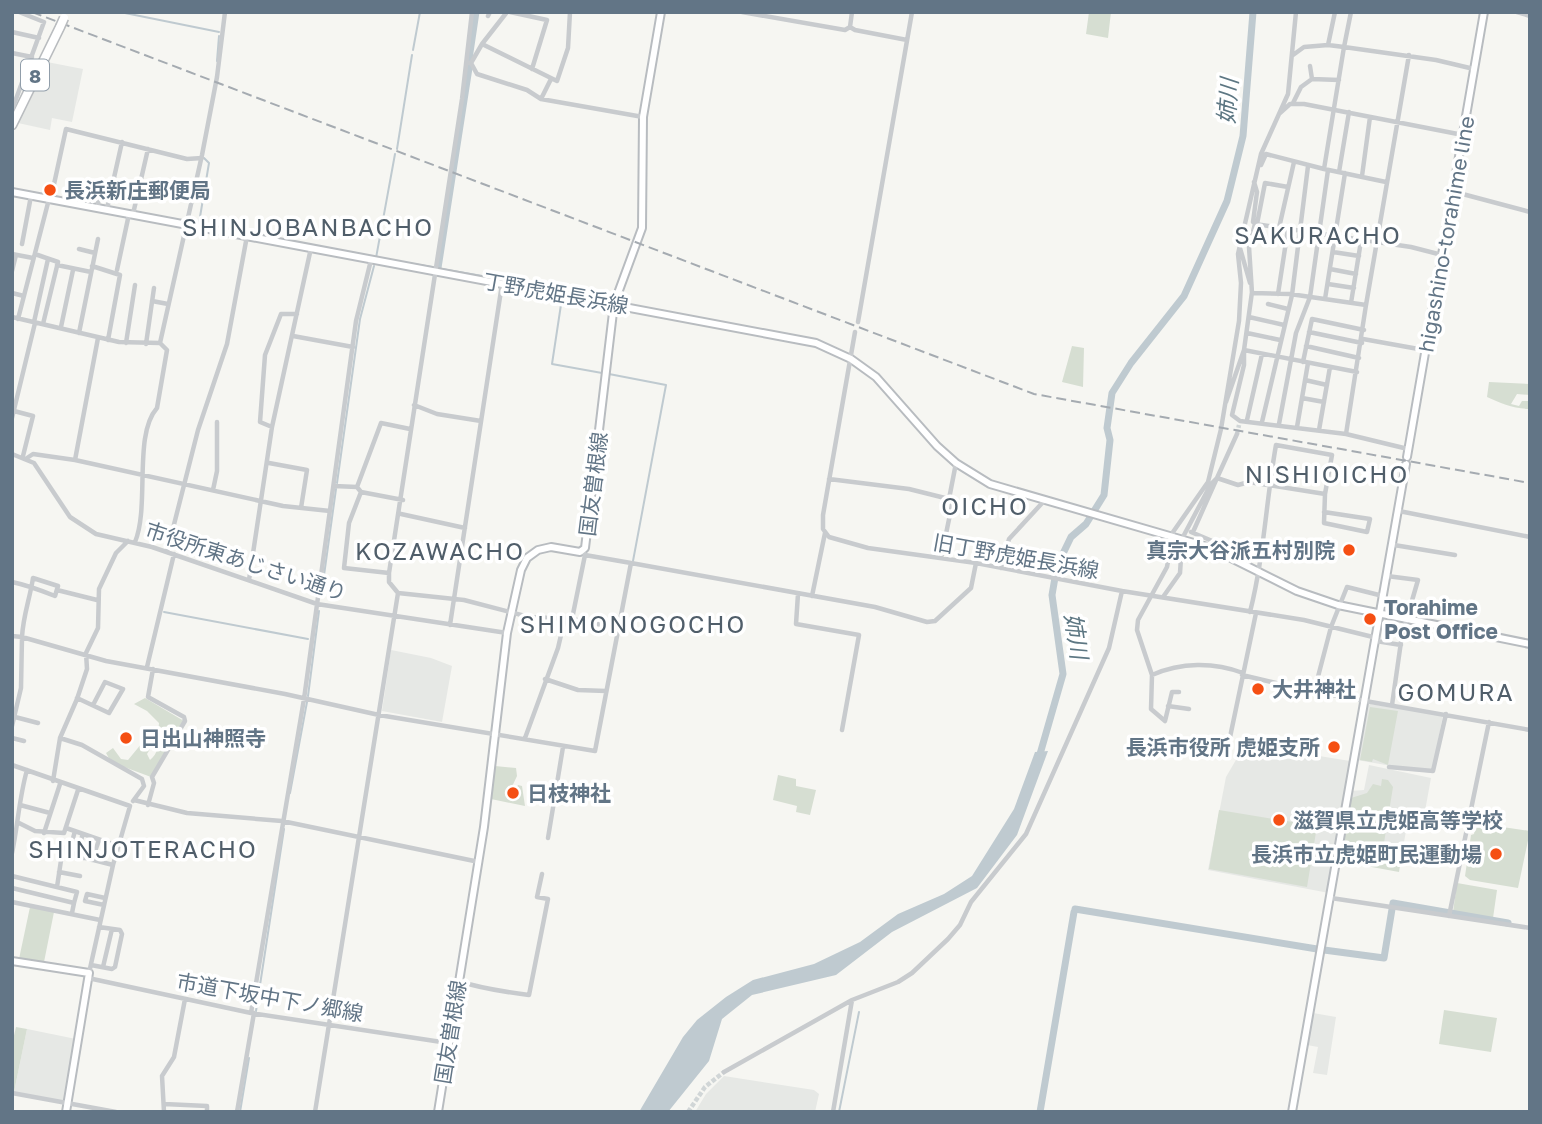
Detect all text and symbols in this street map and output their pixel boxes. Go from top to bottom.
road number: 8 [21,60,49,90]
water label: 姉川 [1211,74,1243,125]
street label: higashino-torahime line [1412,114,1480,354]
place label: 長浜新庄郵便局 [64,177,211,203]
marker: 長浜新庄郵便局 [42,182,58,198]
district label: SHINJOBANBACHO [182,212,434,241]
district label: SAKURACHO [1234,220,1402,249]
street label: 丁野虎姫長浜線 [481,267,631,319]
street label: 国友曽根線 [574,430,612,538]
district label: NISHIOICHO [1245,459,1409,488]
district label: OICHO [941,491,1029,520]
street label: 市役所東あじさい通り [142,516,350,606]
street label: 旧丁野虎姫長浜線 [931,529,1101,583]
district label: KOZAWACHO [355,536,525,565]
place label: 真宗大谷派五村別院 [1146,537,1335,563]
marker: 真宗大谷派五村別院 [1341,542,1357,558]
place label: Torahime Post Office [1384,594,1498,644]
district label: SHIMONOGOCHO [520,609,746,638]
water label: 姉川 [1060,611,1095,664]
marker: Torahime Post Office [1362,611,1378,627]
place label: 大井神社 [1272,676,1356,702]
district label: GOMURA [1397,677,1515,706]
marker: 大井神社 [1250,681,1266,697]
place label: 日出山神照寺 [140,725,266,751]
marker: 日出山神照寺 [118,730,134,746]
place label: 長浜市役所 虎姫支所 [1126,734,1320,760]
marker: 長浜市役所 虎姫支所 [1326,739,1342,755]
place label: 日枝神社 [527,780,611,806]
marker: 日枝神社 [505,785,521,801]
place label: 滋賀県立虎姫高等学校 [1293,807,1503,833]
marker: 滋賀県立虎姫高等学校 [1271,812,1287,828]
district label: SHINJOTERACHO [28,834,258,863]
place label: 長浜市立虎姫町民運動場 [1251,841,1482,867]
marker: 長浜市立虎姫町民運動場 [1488,846,1504,862]
street label: 市道下坂中下ノ郷線 [175,968,365,1026]
street label: 国友曽根線 [429,978,471,1086]

